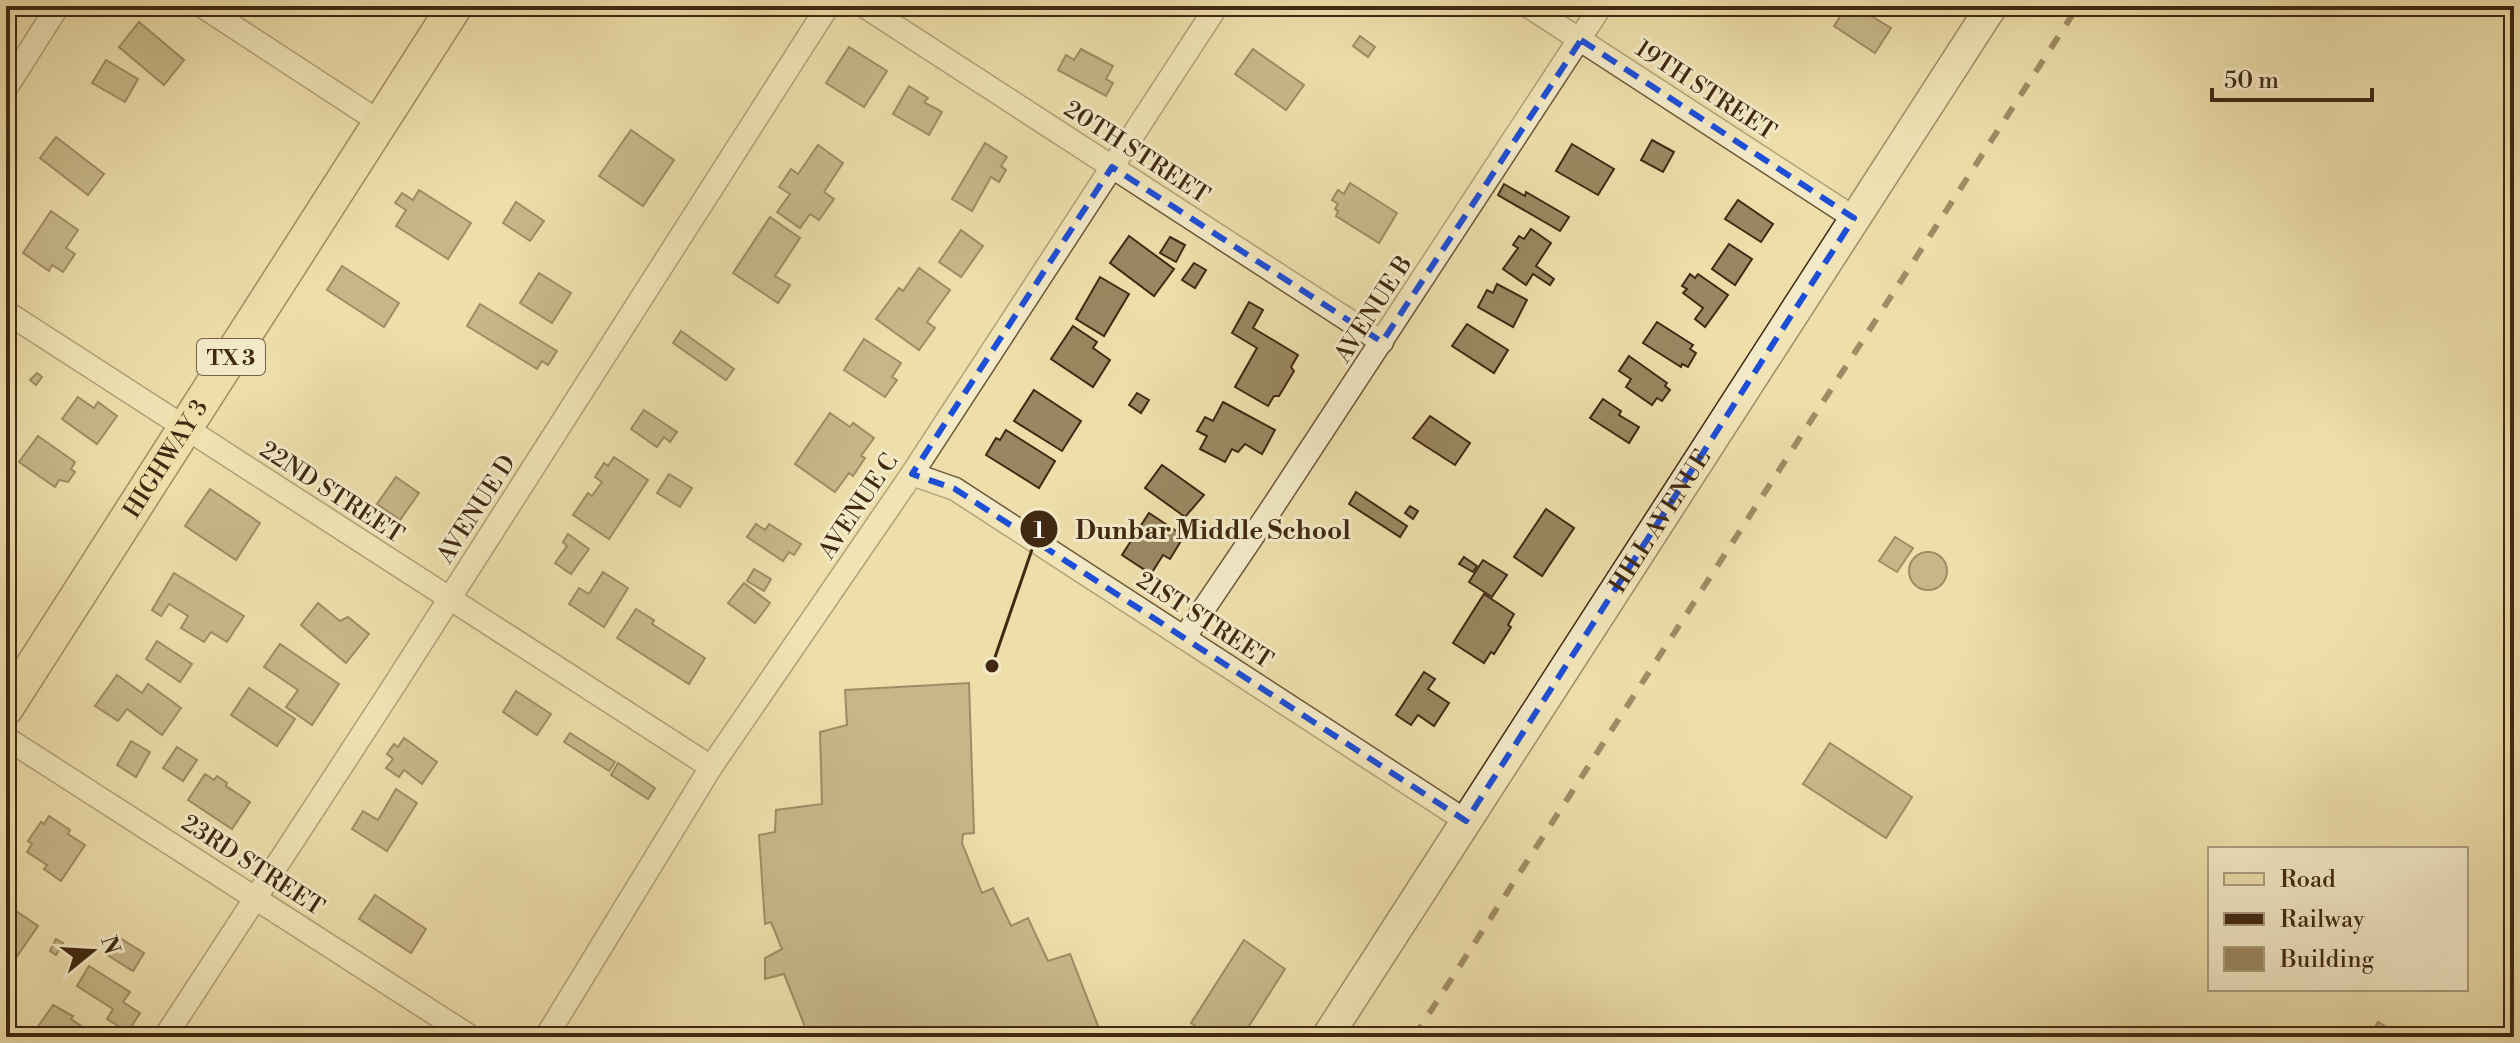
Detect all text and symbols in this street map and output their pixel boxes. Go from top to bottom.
street label: 19TH STREET [1629,34,1782,148]
scale bar [2212,52,2372,102]
text: 50 m [2224,66,2279,96]
street label: 20TH STREET [1058,95,1215,211]
street label: AVENUE B [1328,250,1419,369]
road number: TX 3 [197,339,265,375]
street label: HIGHWAY 3 [117,394,215,524]
street label: 22ND STREET [254,435,409,551]
street label: HILL AVENUE [1603,444,1718,599]
street label: AVENUE C [812,448,905,566]
street label: AVENUE D [430,450,523,570]
callout: Dunbar Middle School [1019,504,1366,554]
text: Dunbar Middle School [1075,515,1351,547]
text: 1 [1033,516,1045,546]
street label: 21ST STREET [1131,566,1278,676]
street label: 23RD STREET [176,809,329,923]
legend [2208,847,2468,991]
text: Road [2280,865,2336,895]
text: Railway [2280,905,2365,935]
north arrow [52,911,132,991]
text: N [94,933,125,958]
text: Building [2279,945,2374,975]

